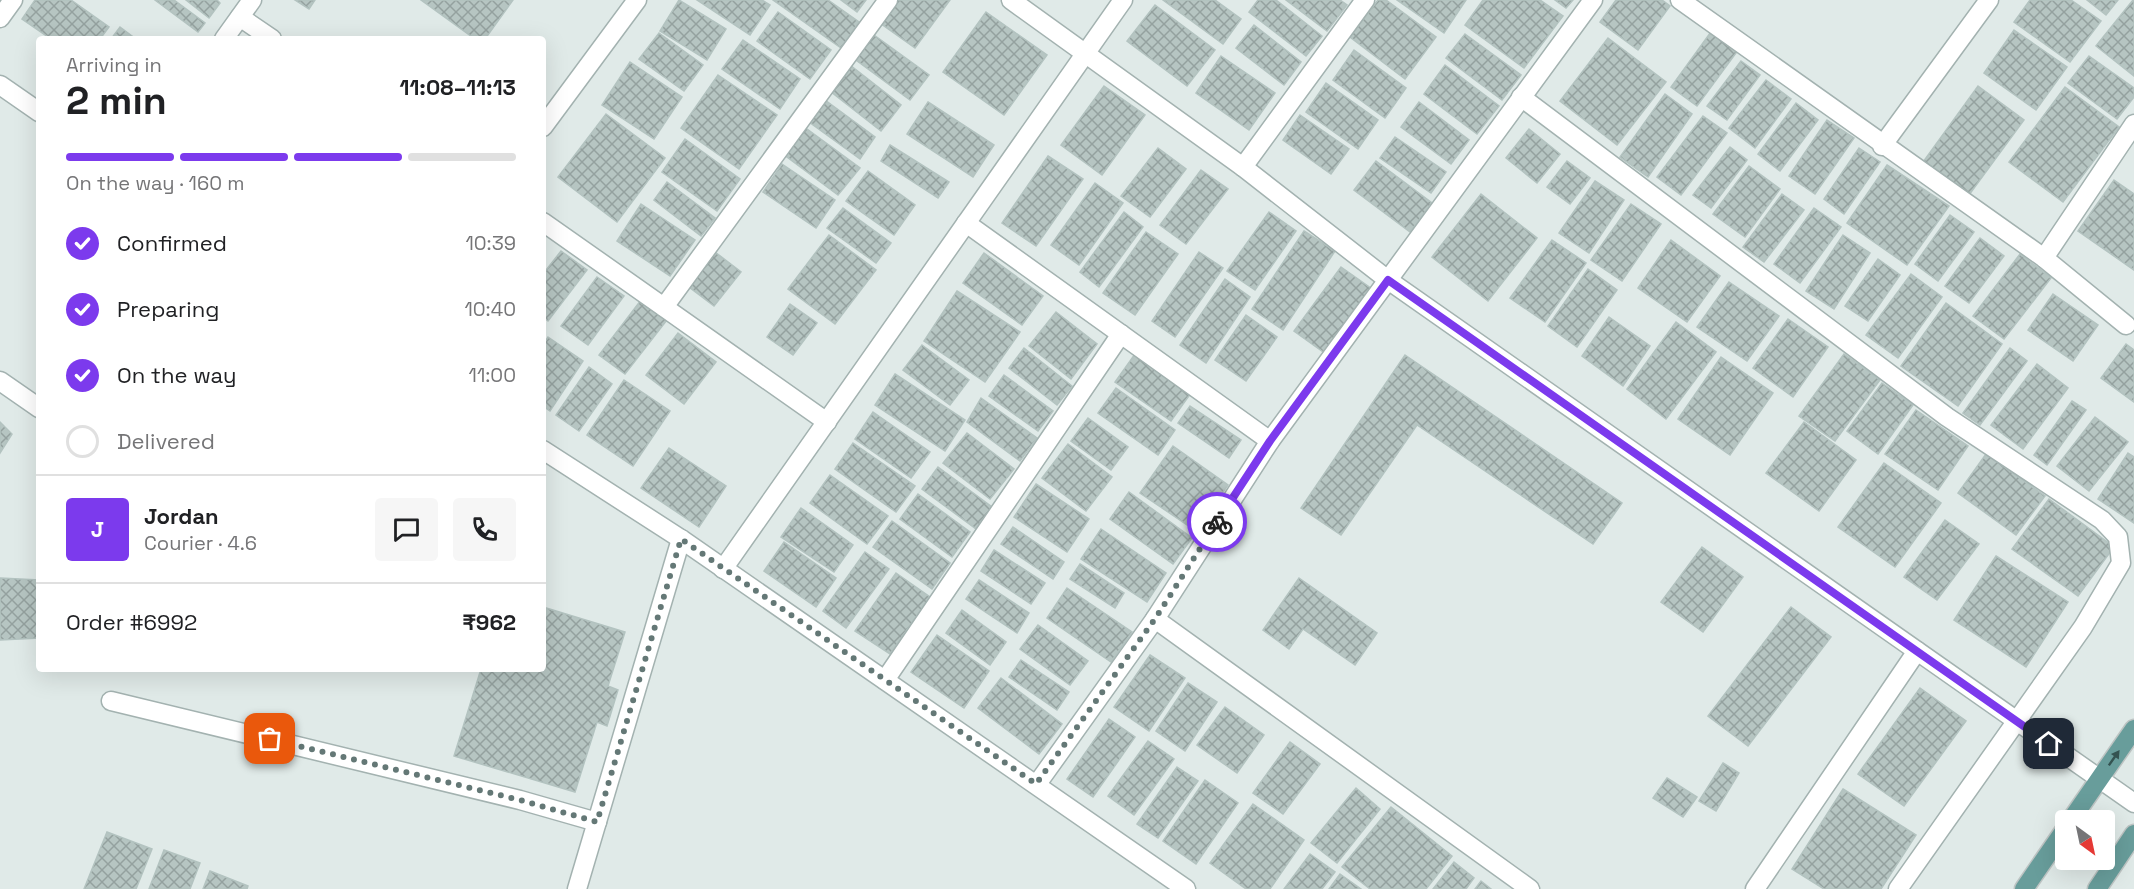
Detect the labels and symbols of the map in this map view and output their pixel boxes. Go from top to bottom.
courier [1187,492,1247,552]
pin [244,713,295,764]
pin [2023,718,2074,769]
one-way arrow [2108,750,2120,766]
north arrow [2055,810,2115,870]

